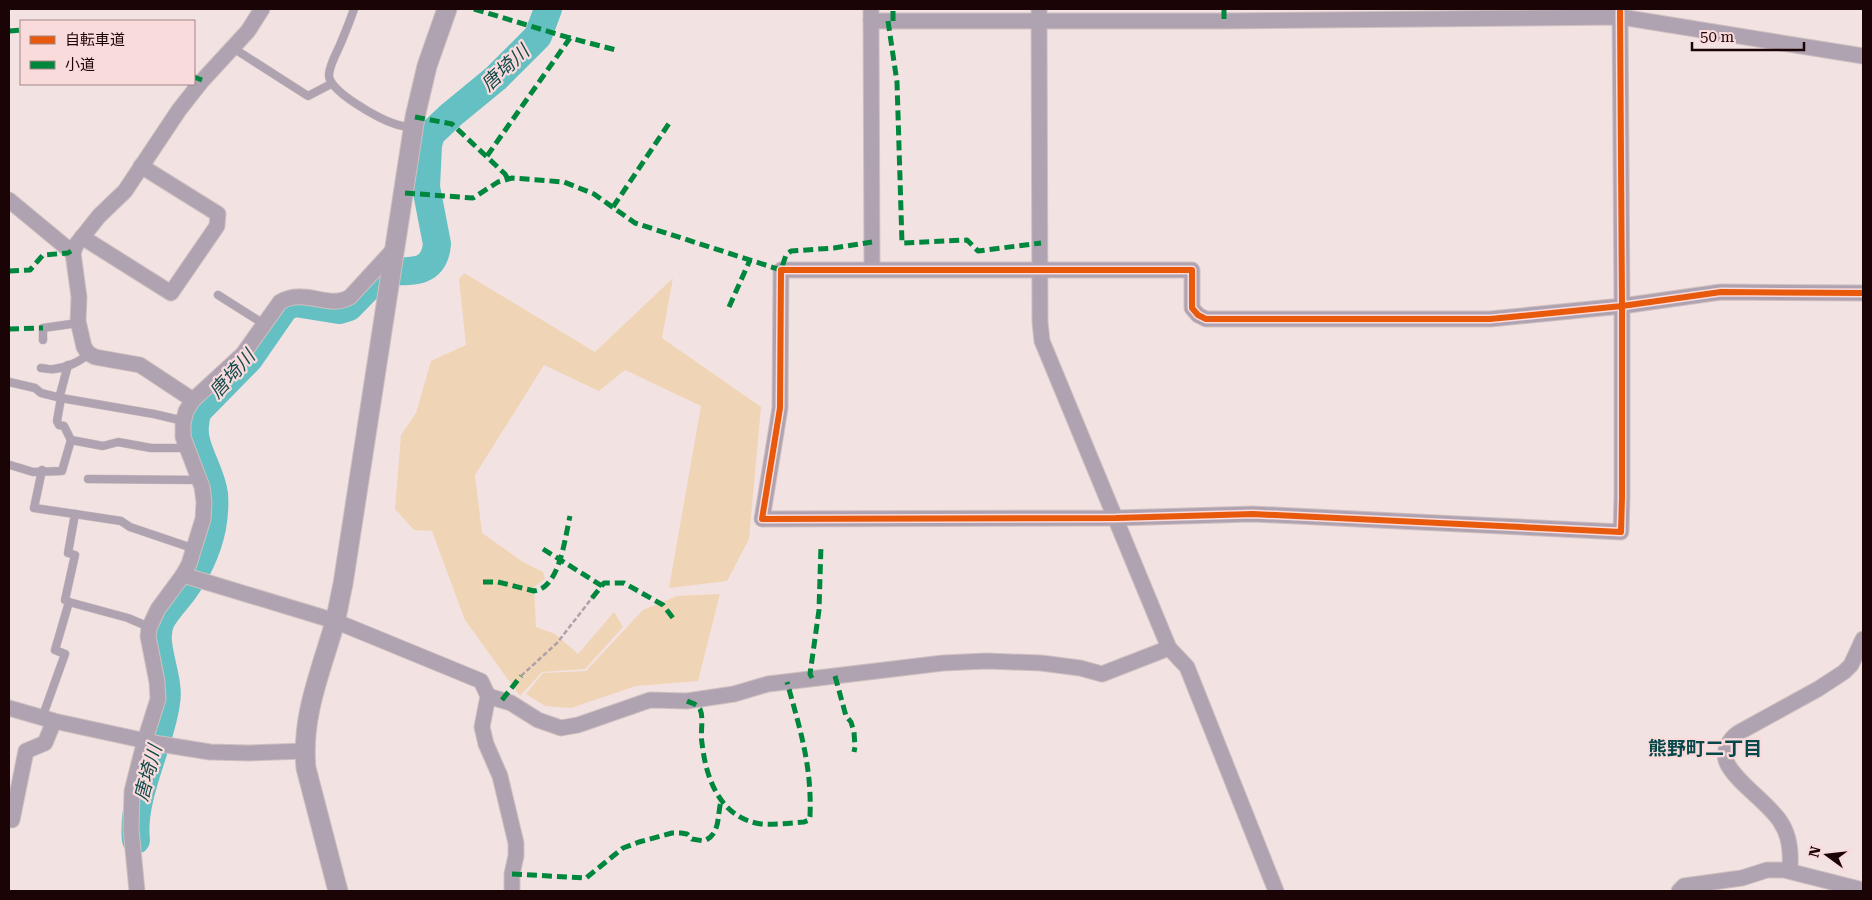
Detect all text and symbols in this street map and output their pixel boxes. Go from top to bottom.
legend [20,20,195,85]
scale bar [1692,20,1804,52]
text: 50 m [1700,28,1735,46]
text: 自転車道 [65,31,125,49]
water label: 唐埼川 [476,39,535,96]
text: 小道 [65,56,95,74]
water label: 唐埼川 [204,344,261,403]
district label: 熊野町二丁目 [1648,737,1762,760]
water label: 唐埼川 [130,741,167,804]
north arrow [1802,830,1852,880]
text: N [1805,844,1824,859]

